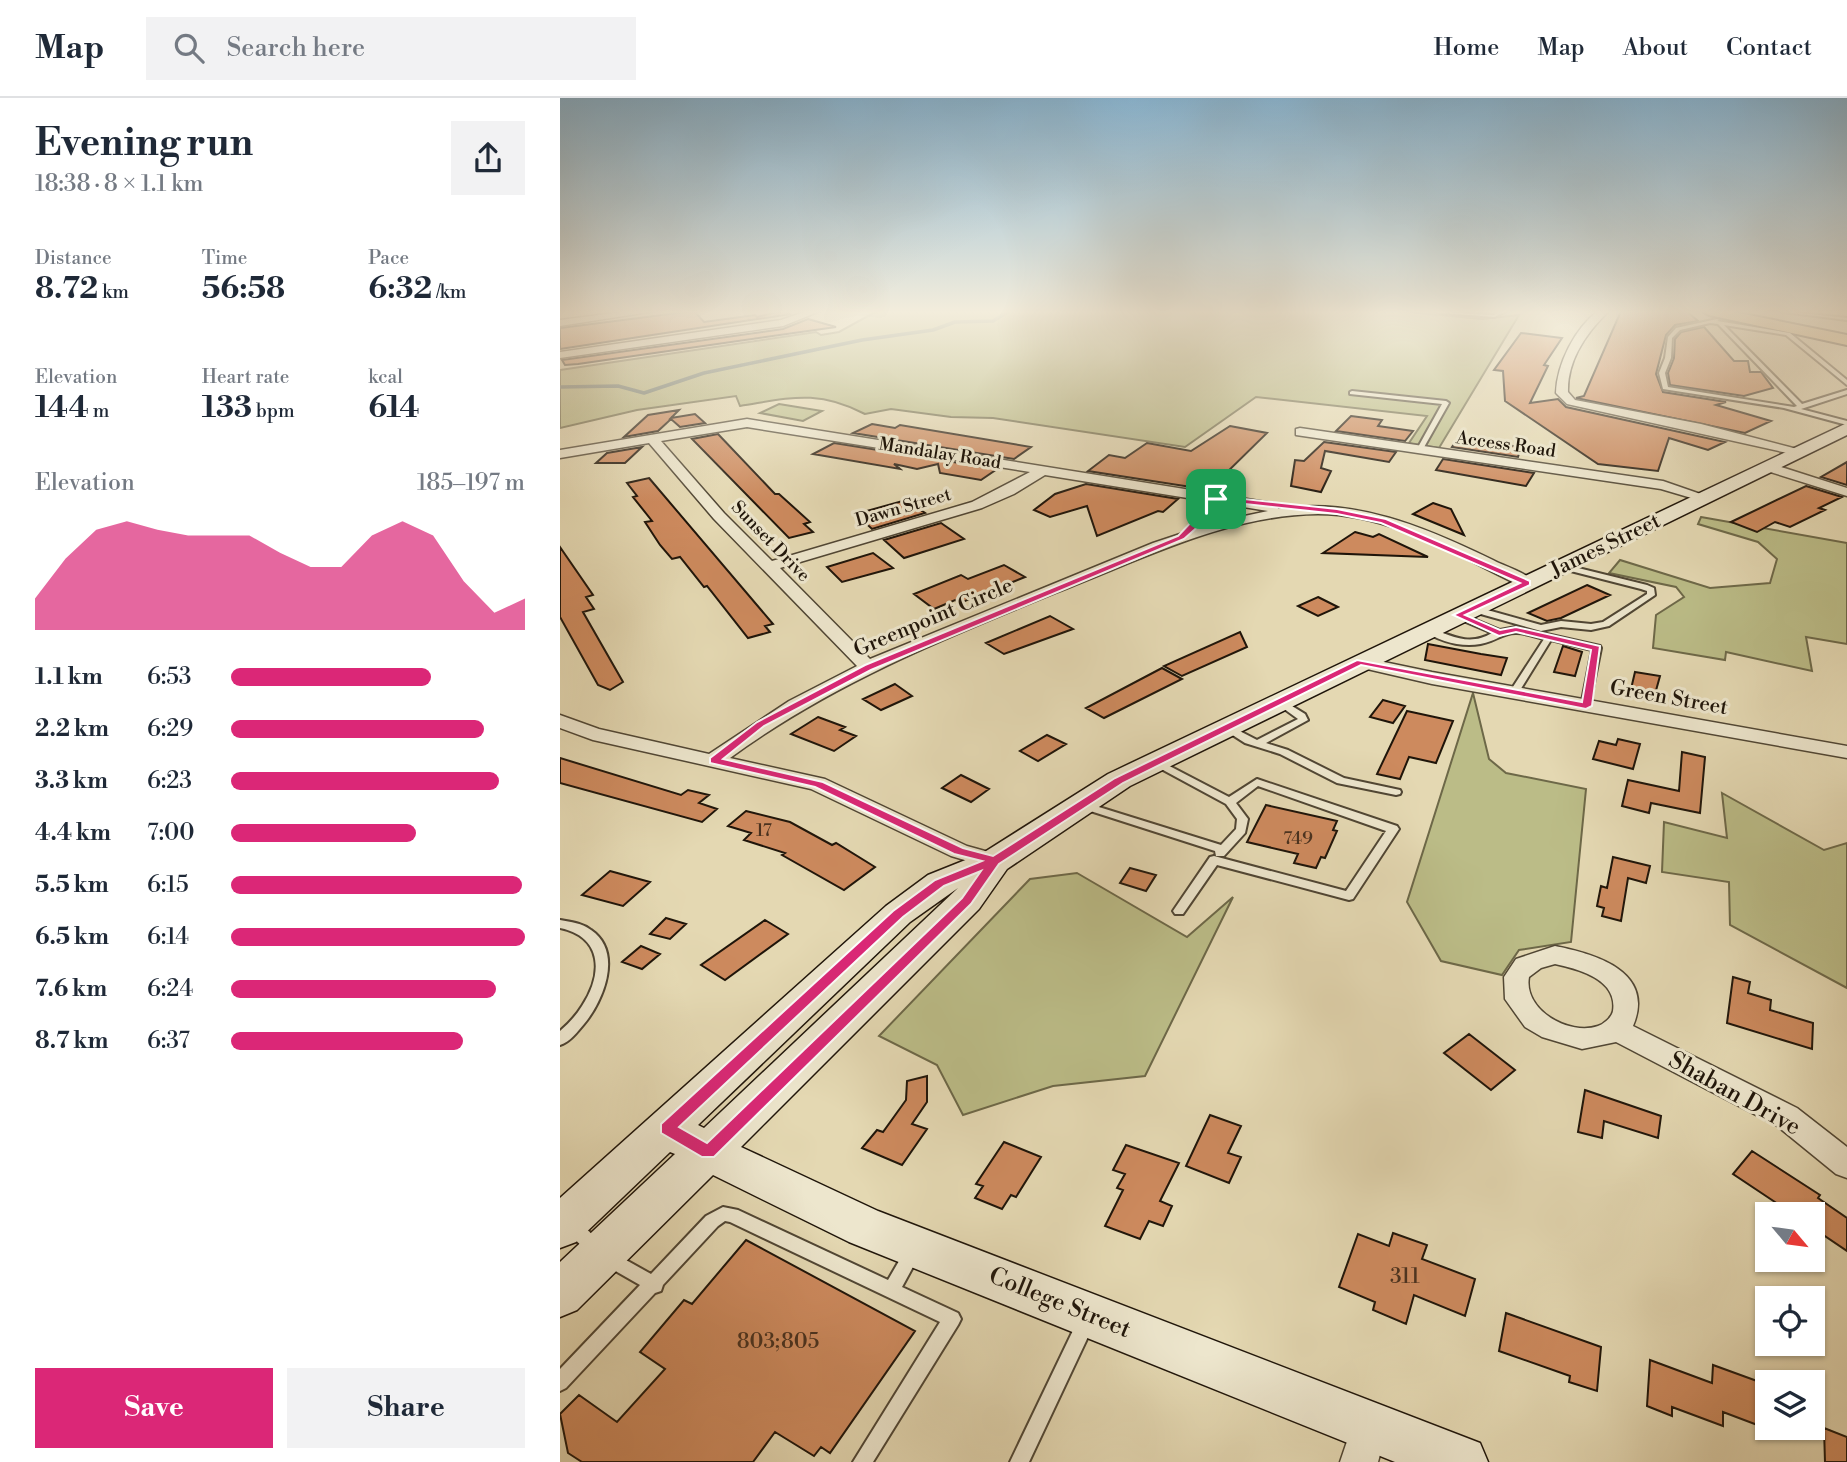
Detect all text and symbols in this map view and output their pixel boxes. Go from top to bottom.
search box [146,17,636,80]
text: Map [35,28,104,69]
icon: search [170,29,208,67]
text: Search here [226,32,365,64]
text: Home [1434,33,1499,63]
text: Map [1537,33,1585,63]
text: About [1623,33,1688,63]
text: Contact [1726,33,1812,63]
text: Evening run [35,120,253,167]
button: share [451,121,525,195]
text: 18:38 · 8 × 1.1 km [35,170,203,198]
text: Distance [35,246,112,270]
text: Time [202,246,247,270]
text: Pace [368,246,409,270]
text: 8.72 [35,270,98,308]
text: 56:58 [202,270,285,308]
text: 6:32 [368,270,432,308]
text: km [98,280,129,304]
text: /km [432,280,466,304]
text: Elevation [35,365,117,389]
text: Heart rate [202,365,289,389]
text: kcal [368,365,403,389]
text: 144 [35,389,89,427]
text: 133 [202,389,252,427]
text: 614 [368,389,420,427]
text: m [89,399,109,423]
text: bpm [252,399,295,423]
street label: Access Road [1454,426,1558,463]
street label: Mandalay Road [877,432,1004,475]
text: Elevation [35,469,135,497]
text: 185–197 m [417,469,525,497]
pin [1186,469,1246,529]
icon: arrive [1197,480,1235,518]
street label: Dawn Street [853,483,954,532]
street label: Sunset Drive [726,496,815,587]
street label: James Street [1545,508,1665,584]
street label: Greenpoint Circle [850,573,1017,663]
text: 1.1 km [35,663,103,691]
text: 6:53 [147,663,192,691]
street label: Green Street [1608,675,1730,721]
text: 2.2 km [35,715,109,743]
text: 6:29 [147,715,193,743]
text: 3.3 km [35,767,108,795]
text: 6:23 [147,767,192,795]
text: 4.4 km [35,819,111,847]
text: 7:00 [147,819,195,847]
house number: 17 [756,819,772,842]
house number: 749 [1283,827,1313,850]
text: 5.5 km [35,871,109,899]
text: 6:15 [147,871,189,899]
text: 6.5 km [35,923,109,951]
text: 6:14 [147,923,189,951]
text: 7.6 km [35,975,107,1003]
text: 6:24 [147,975,193,1003]
text: 8.7 km [35,1027,108,1055]
text: 6:37 [147,1027,190,1055]
street label: Shaban Drive [1663,1045,1806,1142]
north arrow [1755,1202,1825,1272]
map controls [1755,1202,1825,1440]
street label: College Street [984,1261,1136,1345]
house number: 311 [1390,1264,1420,1290]
button: locate [1755,1286,1825,1356]
house number: 803;805 [737,1329,819,1355]
button: Save [35,1368,273,1448]
button: Share [287,1368,525,1448]
button: layers [1755,1370,1825,1440]

